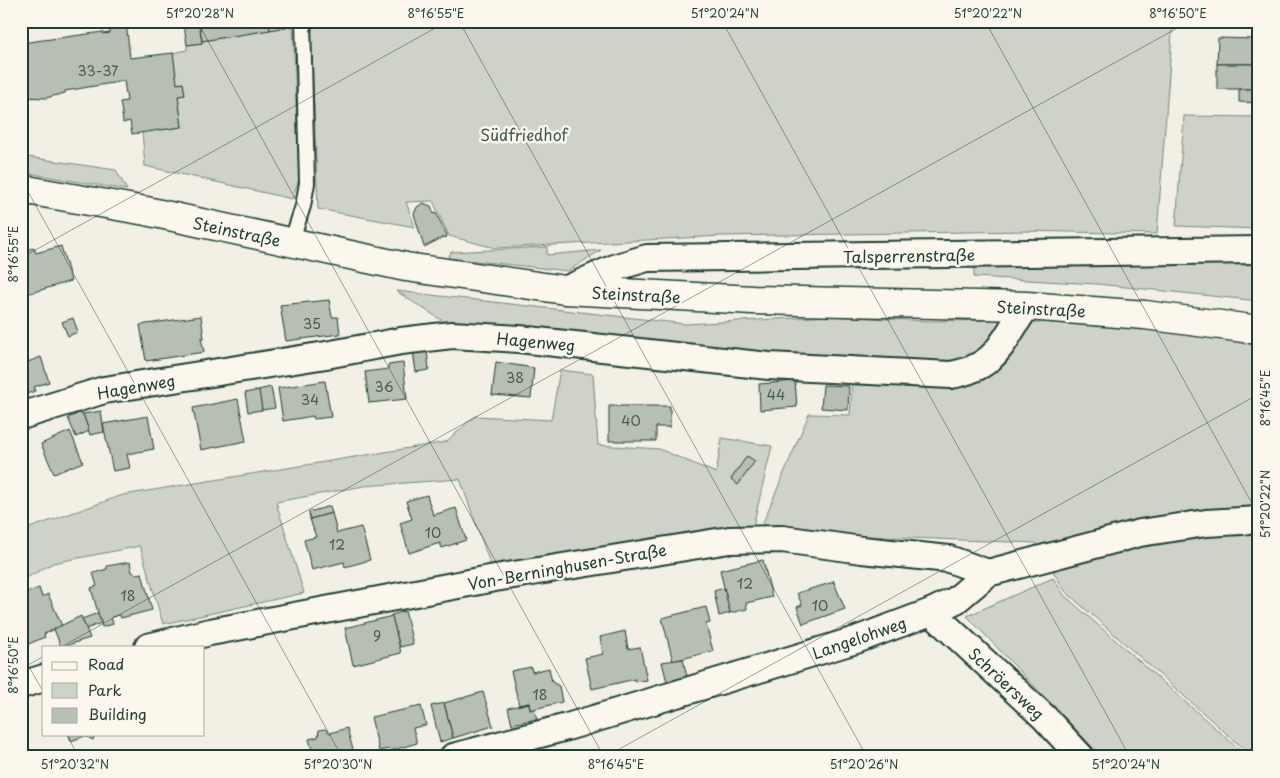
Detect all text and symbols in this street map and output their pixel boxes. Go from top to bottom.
text: 51°20'28"N [166,4,234,22]
text: 8°16'55"E [408,4,464,22]
text: 51°20'24"N [691,4,759,22]
text: 51°20'22"N [954,4,1022,22]
text: 8°16'50"E [1149,4,1207,22]
house number: 33-37 [77,60,119,81]
park label: Südfriedhof [480,122,570,146]
street label: Steinstraße [191,210,283,252]
text: 8°16'55"E [4,226,22,282]
street label: Talsperrenstraße [843,242,975,268]
street label: Steinstraße [591,280,681,308]
street label: Steinstraße [996,294,1086,322]
house number: 35 [303,313,321,334]
street label: Hagenweg [496,326,576,356]
street label: Hagenweg [95,367,177,405]
house number: 38 [506,367,524,388]
text: 8°16'45"E [1256,370,1274,426]
house number: 36 [374,376,394,397]
house number: 44 [767,384,785,405]
house number: 34 [301,389,319,410]
house number: 40 [621,410,641,431]
text: 51°20'22"N [1256,470,1274,538]
house number: 10 [425,522,441,543]
house number: 12 [329,534,345,555]
street label: Von-Berninghusen-Straße [466,537,668,595]
house number: 12 [737,573,753,594]
house number: 18 [120,585,136,606]
house number: 10 [812,595,828,616]
street label: Langelohweg [809,610,909,664]
house number: 9 [373,625,381,646]
text: 8°16'50"E [4,636,22,694]
street label: Schröersweg [964,641,1050,725]
legend [42,646,205,736]
text: Road [88,652,124,675]
text: Park [88,678,122,701]
house number: 18 [532,684,548,705]
text: Building [88,702,147,725]
text: 51°20'32"N [41,755,109,773]
text: 51°20'30"N [304,755,372,773]
text: 8°16'45"E [588,755,644,773]
text: 51°20'26"N [830,755,898,773]
text: 51°20'24"N [1092,755,1160,773]

